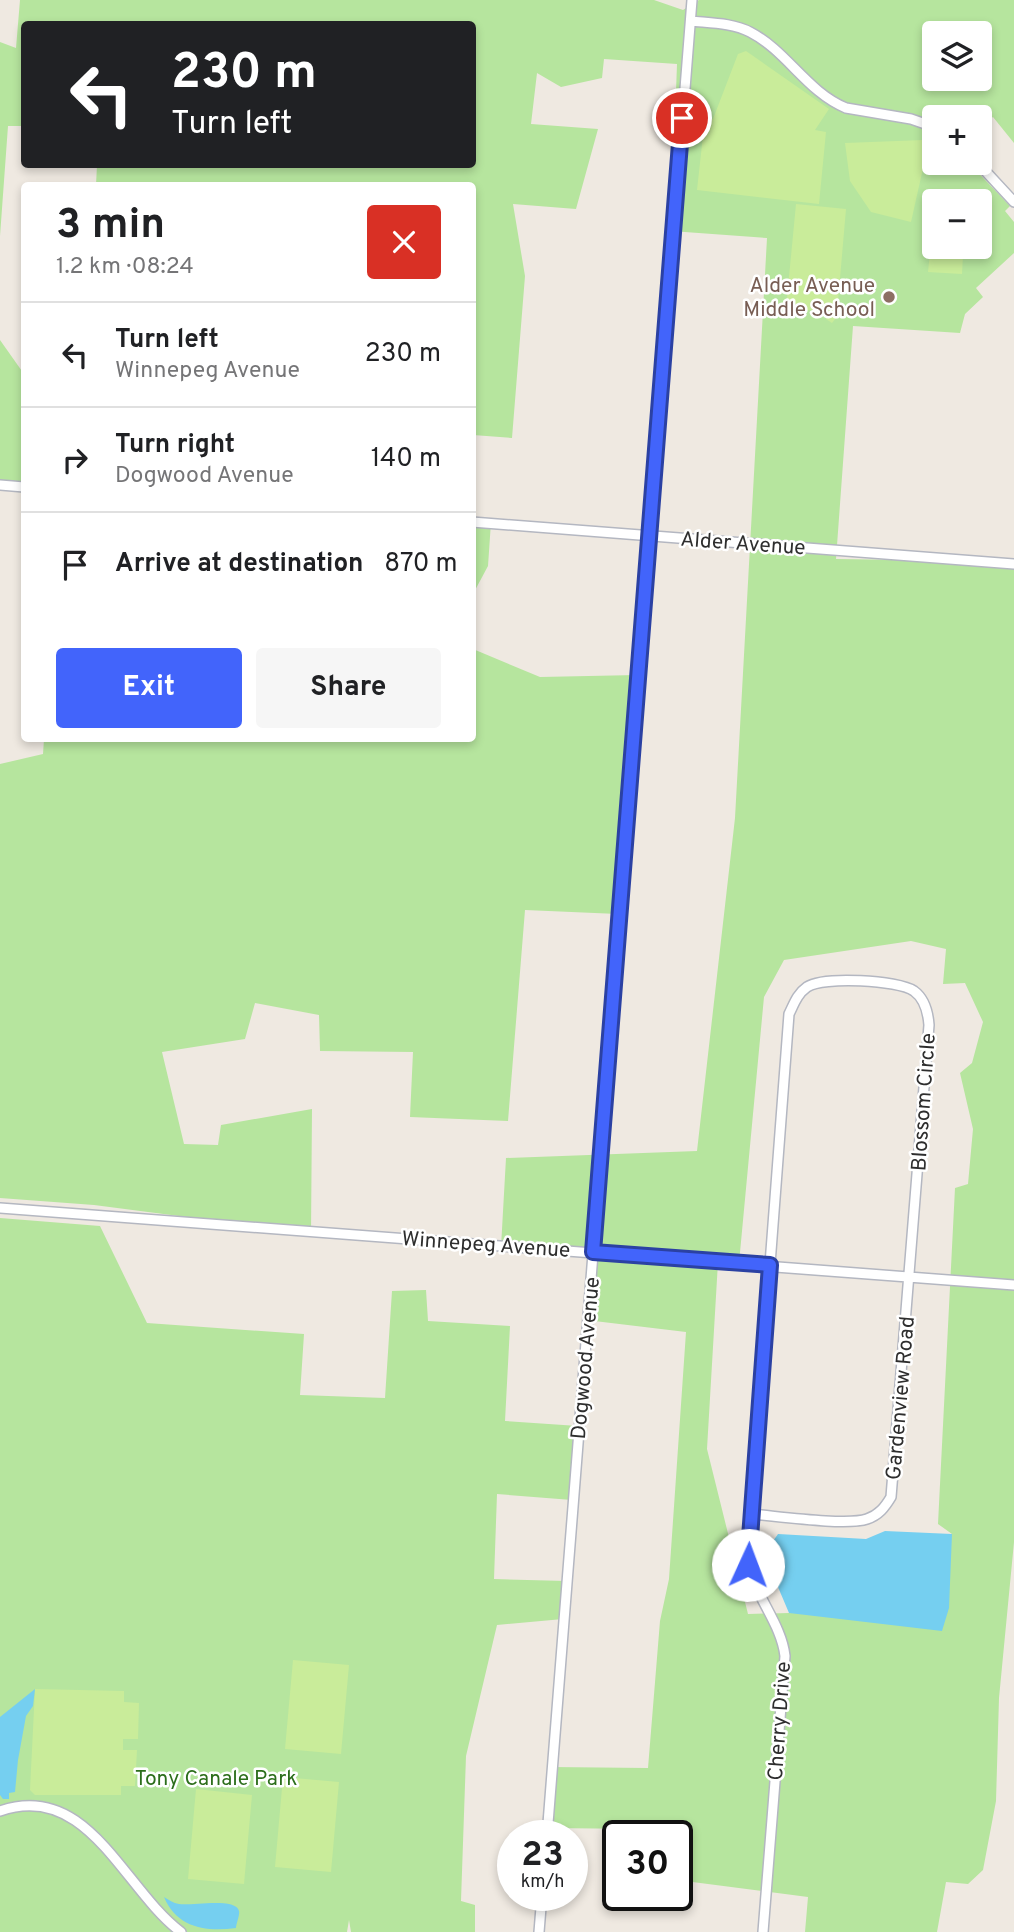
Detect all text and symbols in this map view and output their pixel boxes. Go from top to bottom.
map controls [922,21,992,259]
button: layers [922,21,992,91]
text: 230 m [171,44,317,106]
icon: left [56,49,147,140]
pin [652,88,712,148]
icon: arrive [663,99,701,137]
text: Turn left [171,105,292,145]
button: + [922,105,992,175]
button: − [922,189,992,259]
text: 3 min [56,200,165,253]
button: close [367,205,441,279]
text: 1.2 km · 08:24 [56,253,194,282]
place label: Alder Avenue Middle School [743,273,875,324]
marker: Alder Avenue Middle School [881,289,897,305]
text: Turn left [115,324,219,357]
icon: left [56,336,94,374]
text: 230 m [365,338,441,371]
text: Winnepeg Avenue [115,357,300,386]
text: Turn right [115,429,235,462]
icon: right [56,441,94,479]
text: 140 m [371,443,441,476]
text: Dogwood Avenue [115,462,294,491]
street label: Alder Avenue [679,527,806,562]
icon: arrive [56,546,94,584]
text: Arrive at destination [115,548,363,581]
text: 870 m [384,548,458,581]
button: Exit [56,648,242,728]
button: Share [256,648,441,728]
street label: Blossom Circle [906,1032,943,1172]
street label: Winnepeg Avenue [401,1226,571,1265]
street label: Dogwood Avenue [566,1276,607,1441]
street label: Gardenview Road [881,1315,922,1481]
position arrow [711,1528,785,1602]
street label: Cherry Drive [763,1661,798,1782]
park label: Tony Canale Park [135,1766,297,1793]
speed limit sign: 30 [602,1820,693,1911]
text: 23 [521,1834,564,1878]
text: km/h [521,1871,564,1894]

